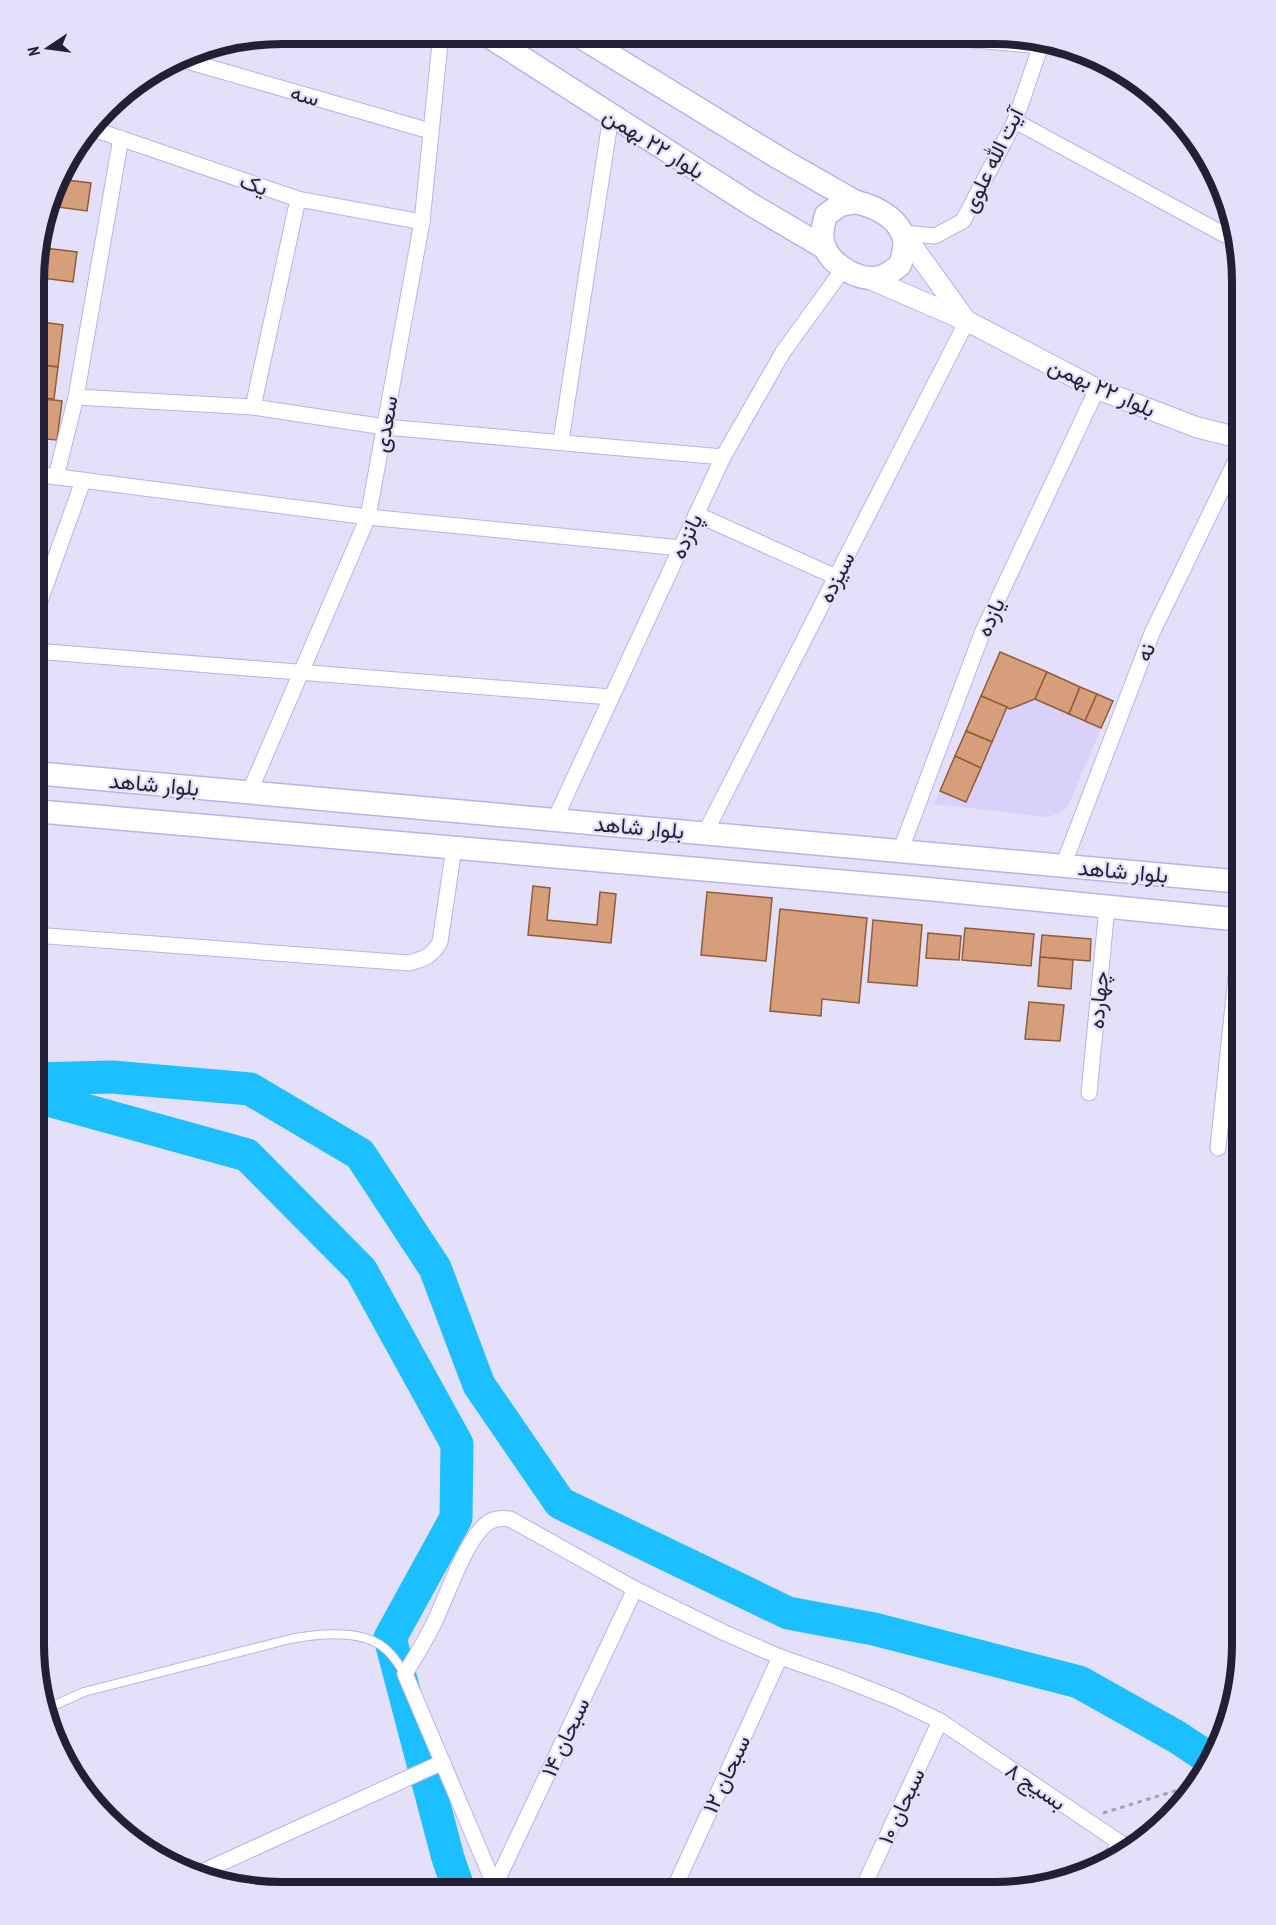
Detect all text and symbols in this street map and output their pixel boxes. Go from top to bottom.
north arrow [18,18,78,78]
text: N [23,45,44,58]
street label: سه [287,78,323,112]
street label: بلوار ۲۲ بهمن [598,101,710,185]
street label: آیت الله علوی [955,101,1030,217]
street label: یک [236,166,272,202]
street label: بلوار ۲۲ بهمن [1044,351,1160,423]
street label: سعدی [366,393,404,455]
street label: پانزده [663,509,709,563]
street label: سیزده [811,547,861,607]
street label: یازده [969,593,1011,641]
street label: نه [1129,639,1161,665]
street label: بلوار شاهد [108,766,200,802]
street label: بلوار شاهد [593,809,685,845]
street label: بلوار شاهد [1077,853,1169,889]
street label: چهارده [1082,970,1115,1030]
street label: سبحان ۱۴ [535,1693,595,1781]
street label: سبحان ۱۲ [696,1730,756,1818]
street label: بسیج ۸ [1000,1756,1072,1817]
street label: سبحان ۱۰ [871,1763,931,1849]

